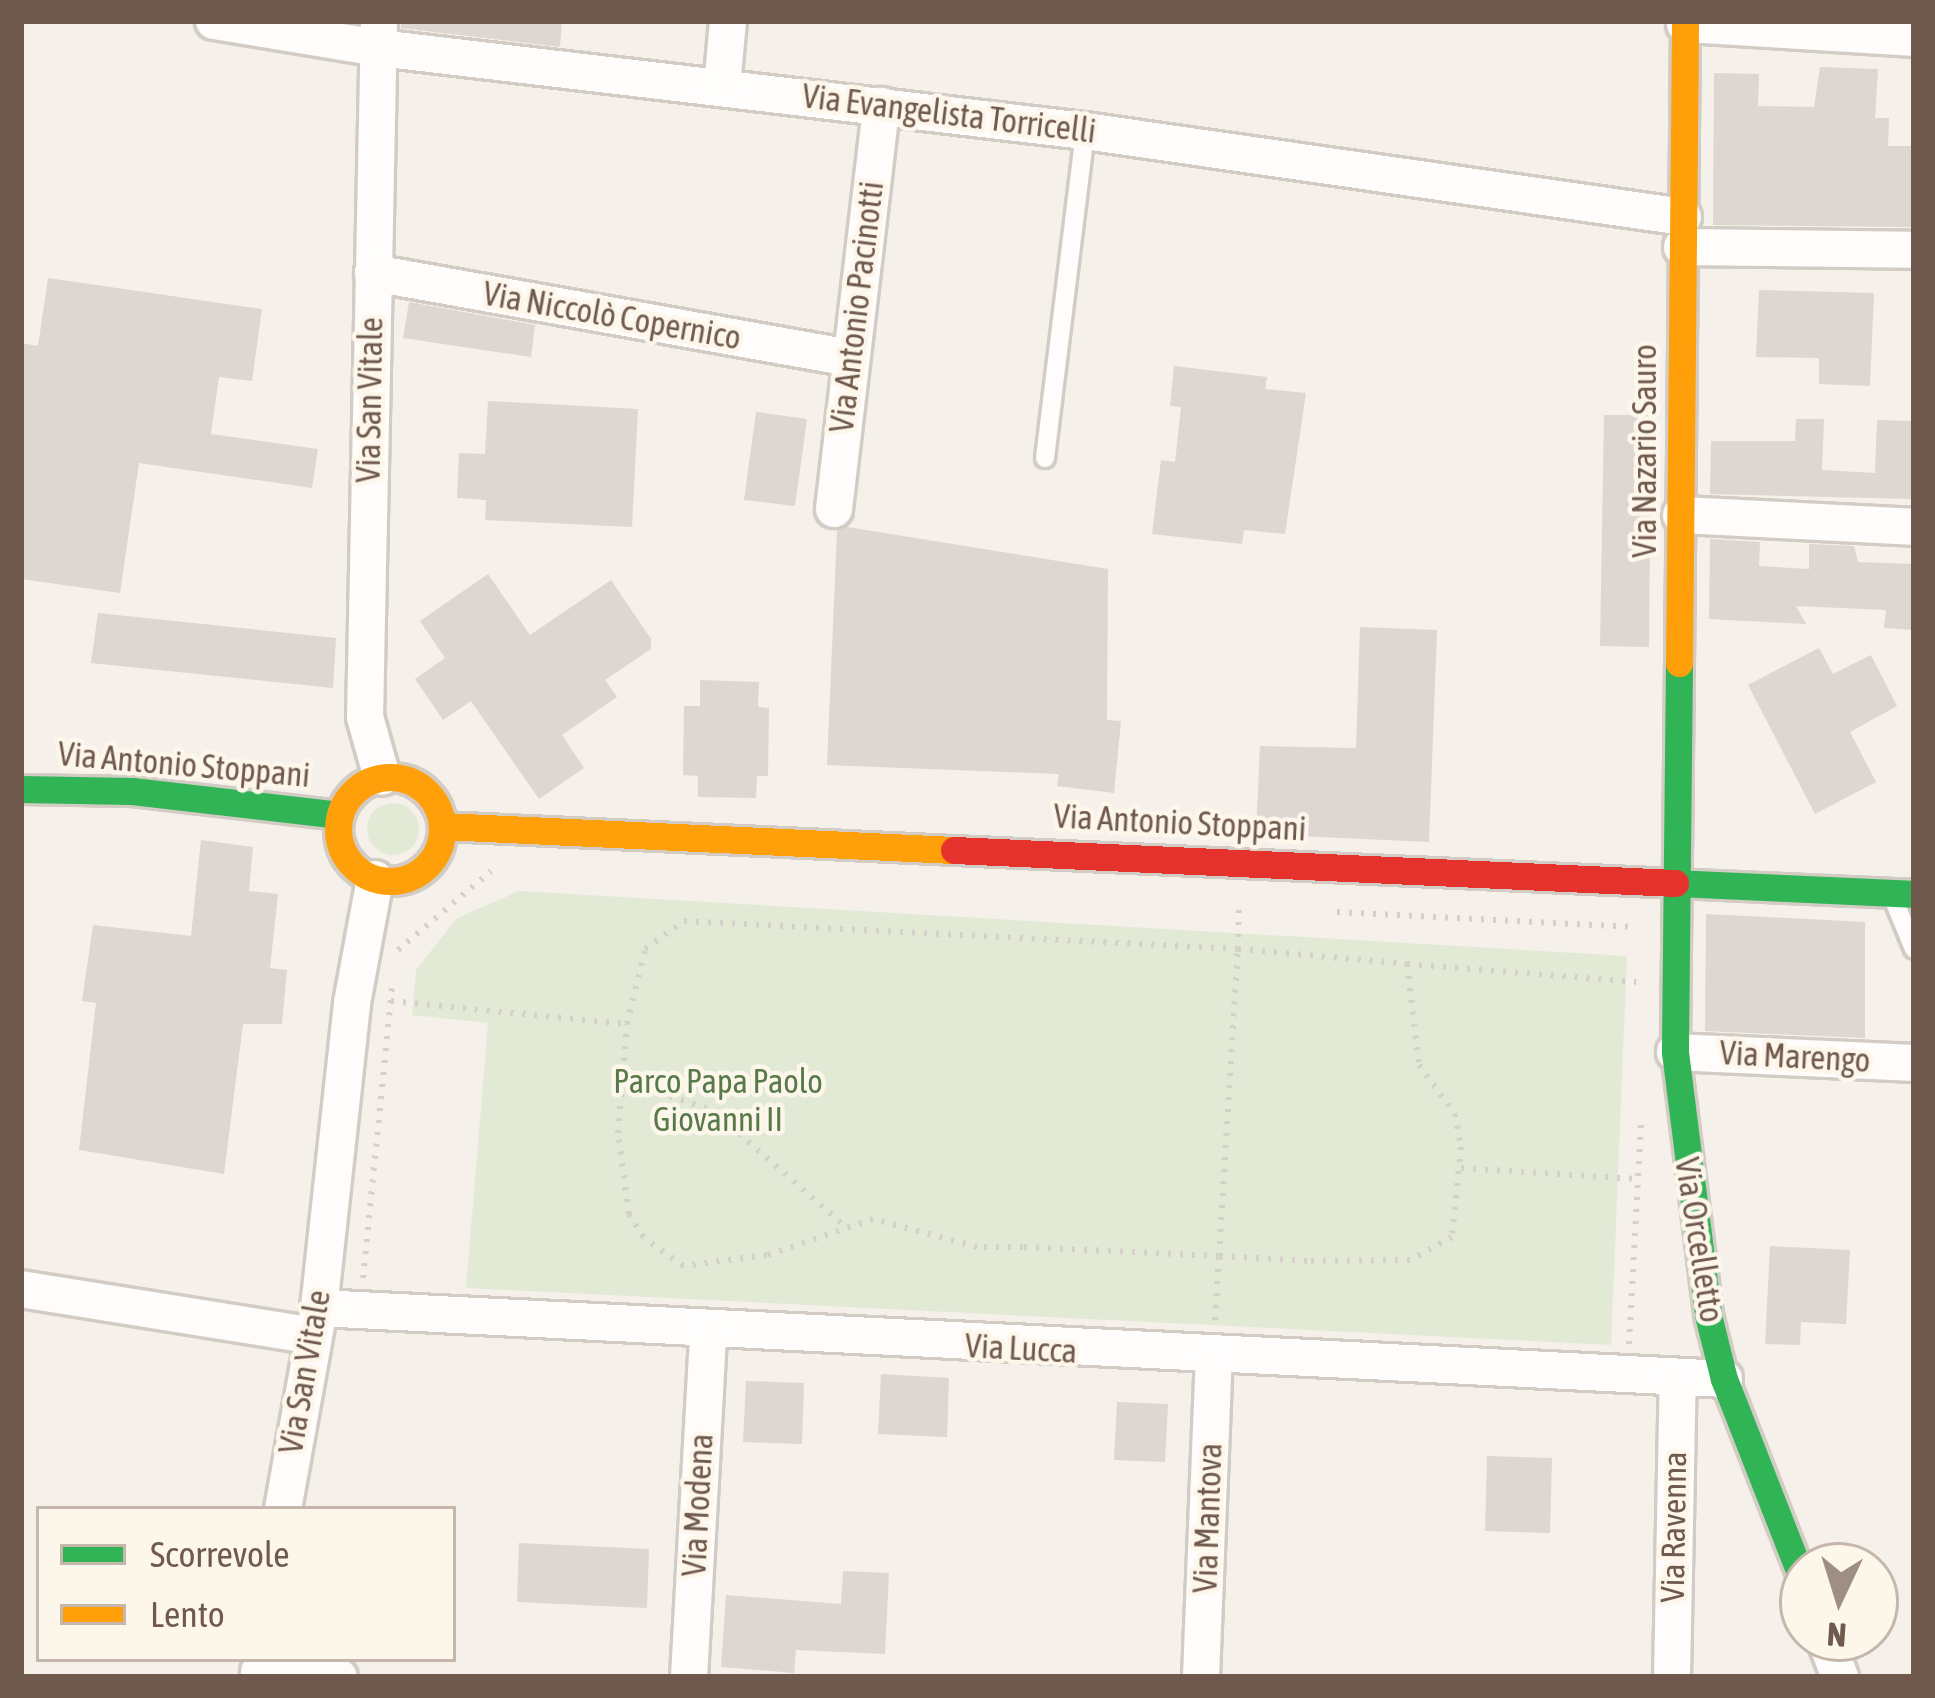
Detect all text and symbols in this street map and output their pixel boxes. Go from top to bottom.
street label: Via Evangelista Torricelli [800,76,1098,152]
street label: Via Antonio Pacinotti [822,179,892,435]
street label: Via Niccolò Copernico [480,274,744,358]
street label: Via San Vitale [349,317,391,483]
street label: Via Nazario Sauro [1625,344,1665,558]
street label: Via Antonio Stoppani [56,734,312,796]
street label: Via Antonio Stoppani [1053,797,1307,849]
street label: Via Marengo [1719,1033,1871,1081]
park label: Parco Papa Paolo Giovanni II [613,1062,823,1140]
street label: Via Orcelletto [1666,1155,1732,1325]
street label: Via San Vitale [271,1287,339,1457]
street label: Via Lucca [964,1326,1078,1372]
street label: Via Modena [674,1432,722,1578]
street label: Via Mantova [1186,1442,1230,1594]
street label: Via Ravenna [1653,1451,1695,1603]
legend [36,1506,456,1662]
text: Scorrevole [150,1533,290,1575]
north arrow [1779,1542,1899,1662]
text: Lento [150,1593,225,1635]
text: N [1826,1615,1848,1655]

